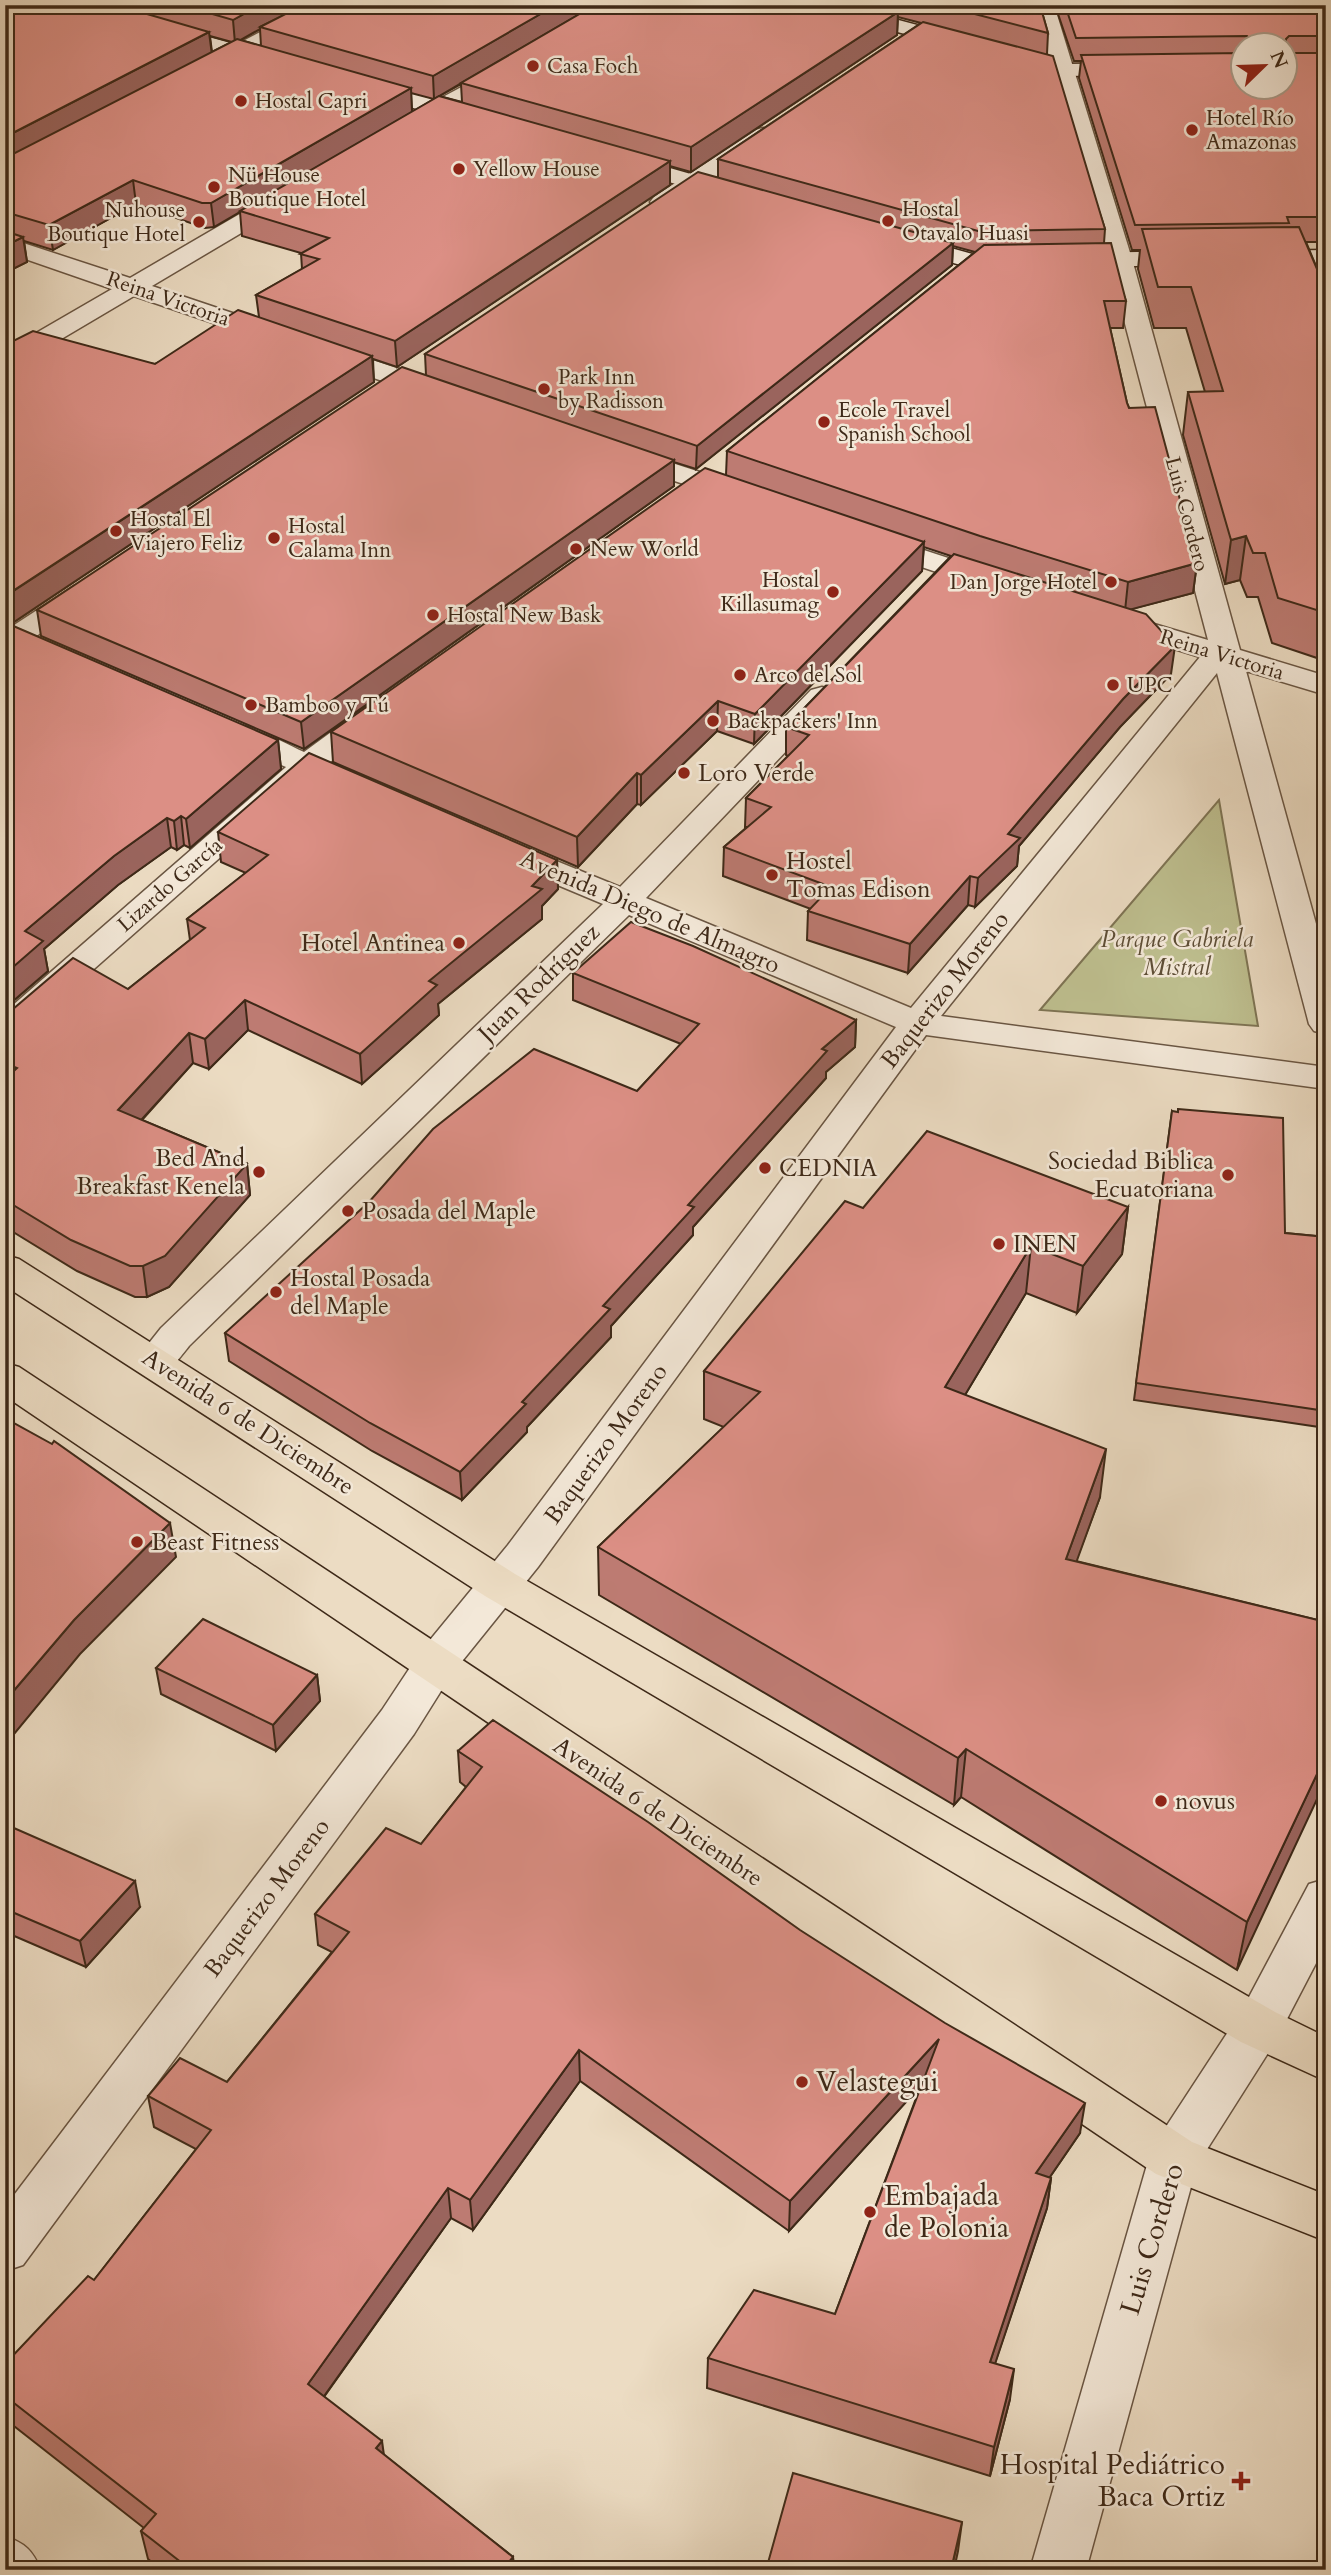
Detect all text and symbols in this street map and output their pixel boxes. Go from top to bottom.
north arrow [1230,32,1300,102]
text: N [1264,47,1294,73]
place label: Casa Foch [547,52,639,81]
marker: Casa Foch [525,58,541,74]
place label: Hostal Capri [255,87,368,116]
marker: Hostal Capri [233,93,249,109]
place label: Hotel Río Amazonas [1206,104,1297,157]
marker: Hotel Río Amazonas [1184,122,1200,138]
place label: Yellow House [473,155,600,184]
place label: Nü House Boutique Hotel [228,161,366,214]
marker: Yellow House [451,161,467,177]
marker: Nü House Boutique Hotel [206,179,222,195]
place label: Hostal Otavalo Huasi [902,195,1029,248]
place label: Nuhouse Boutique Hotel [47,196,185,249]
marker: Hostal Otavalo Huasi [880,213,896,229]
marker: Nuhouse Boutique Hotel [191,214,207,230]
street label: Reina Victoria [103,264,233,334]
place label: Park Inn by Radisson [558,363,664,416]
marker: Park Inn by Radisson [536,381,552,397]
place label: Ecole Travel Spanish School [838,396,970,449]
marker: Ecole Travel Spanish School [816,414,832,430]
street label: Luis Cordero [1158,453,1216,575]
place label: Hostal El Viajero Feliz [130,505,243,558]
place label: Hostal Calama Inn [288,512,391,565]
marker: Hostal El Viajero Feliz [108,523,124,539]
marker: Hostal Calama Inn [266,530,282,546]
place label: New World [590,535,699,564]
marker: New World [568,541,584,557]
place label: Hostal Killasumag [721,566,819,619]
place label: Dan Jorge Hotel [950,568,1097,597]
marker: Dan Jorge Hotel [1103,574,1119,590]
marker: Hostal Killasumag [825,584,841,600]
place label: Hostal New Bask [447,601,602,630]
marker: Hostal New Bask [425,607,441,623]
street label: Reina Victoria [1156,622,1288,688]
place label: Arco del Sol [754,661,862,690]
marker: Arco del Sol [732,667,748,683]
place label: UPC [1127,671,1173,700]
marker: UPC [1105,677,1121,693]
place label: Bamboo y Tú [265,691,389,720]
marker: Bamboo y Tú [243,697,259,713]
place label: Backpackers' Inn [727,707,878,736]
marker: Backpackers' Inn [705,713,721,729]
place label: Loro Verde [698,757,815,790]
marker: Loro Verde [676,765,692,781]
street label: Lizardo García [111,831,229,939]
street label: Avenida Diego de Almagro [515,842,785,982]
place label: Hostel Tomas Edison [786,845,931,906]
marker: Hostel Tomas Edison [764,867,780,883]
street label: Baquerizo Moreno [873,905,1017,1075]
street label: Juan Rodríguez [469,916,607,1052]
park label: Parque Gabriela Mistral [1101,923,1254,984]
place label: Hotel Antinea [301,927,446,960]
marker: Hotel Antinea [451,935,467,951]
place label: Bed And Breakfast Kenela [76,1142,246,1203]
place label: Sociedad Biblica Ecuatoriana [1048,1145,1215,1206]
place label: CEDNIA [779,1152,878,1185]
marker: CEDNIA [757,1160,773,1176]
marker: Bed And Breakfast Kenela [251,1164,267,1180]
marker: Sociedad Biblica Ecuatoriana [1220,1167,1236,1183]
place label: Posada del Maple [362,1195,536,1228]
marker: Posada del Maple [340,1203,356,1219]
place label: INEN [1013,1228,1077,1261]
marker: INEN [991,1236,1007,1252]
place label: Hostal Posada del Maple [290,1262,431,1323]
marker: Hostal Posada del Maple [268,1284,284,1300]
street label: Avenida 6 de Diciembre [136,1341,360,1503]
street label: Baquerizo Moreno [536,1357,676,1531]
place label: Beast Fitness [151,1526,279,1559]
marker: Beast Fitness [129,1534,145,1550]
street label: Avenida 6 de Diciembre [547,1729,769,1895]
place label: novus [1175,1785,1235,1818]
marker: novus [1153,1793,1169,1809]
street label: Baquerizo Moreno [196,1812,338,1984]
place label: Velastegui [816,2063,939,2101]
marker: Velastegui [794,2074,810,2090]
street label: Luis Cordero [1111,2158,1193,2320]
place label: Embajada de Polonia [884,2177,1009,2247]
marker: Embajada de Polonia [862,2204,878,2220]
place label: Hospital Pediátrico Baca Ortiz [1000,2446,1225,2516]
marker: Hospital Pediátrico Baca Ortiz [1231,2471,1251,2491]

